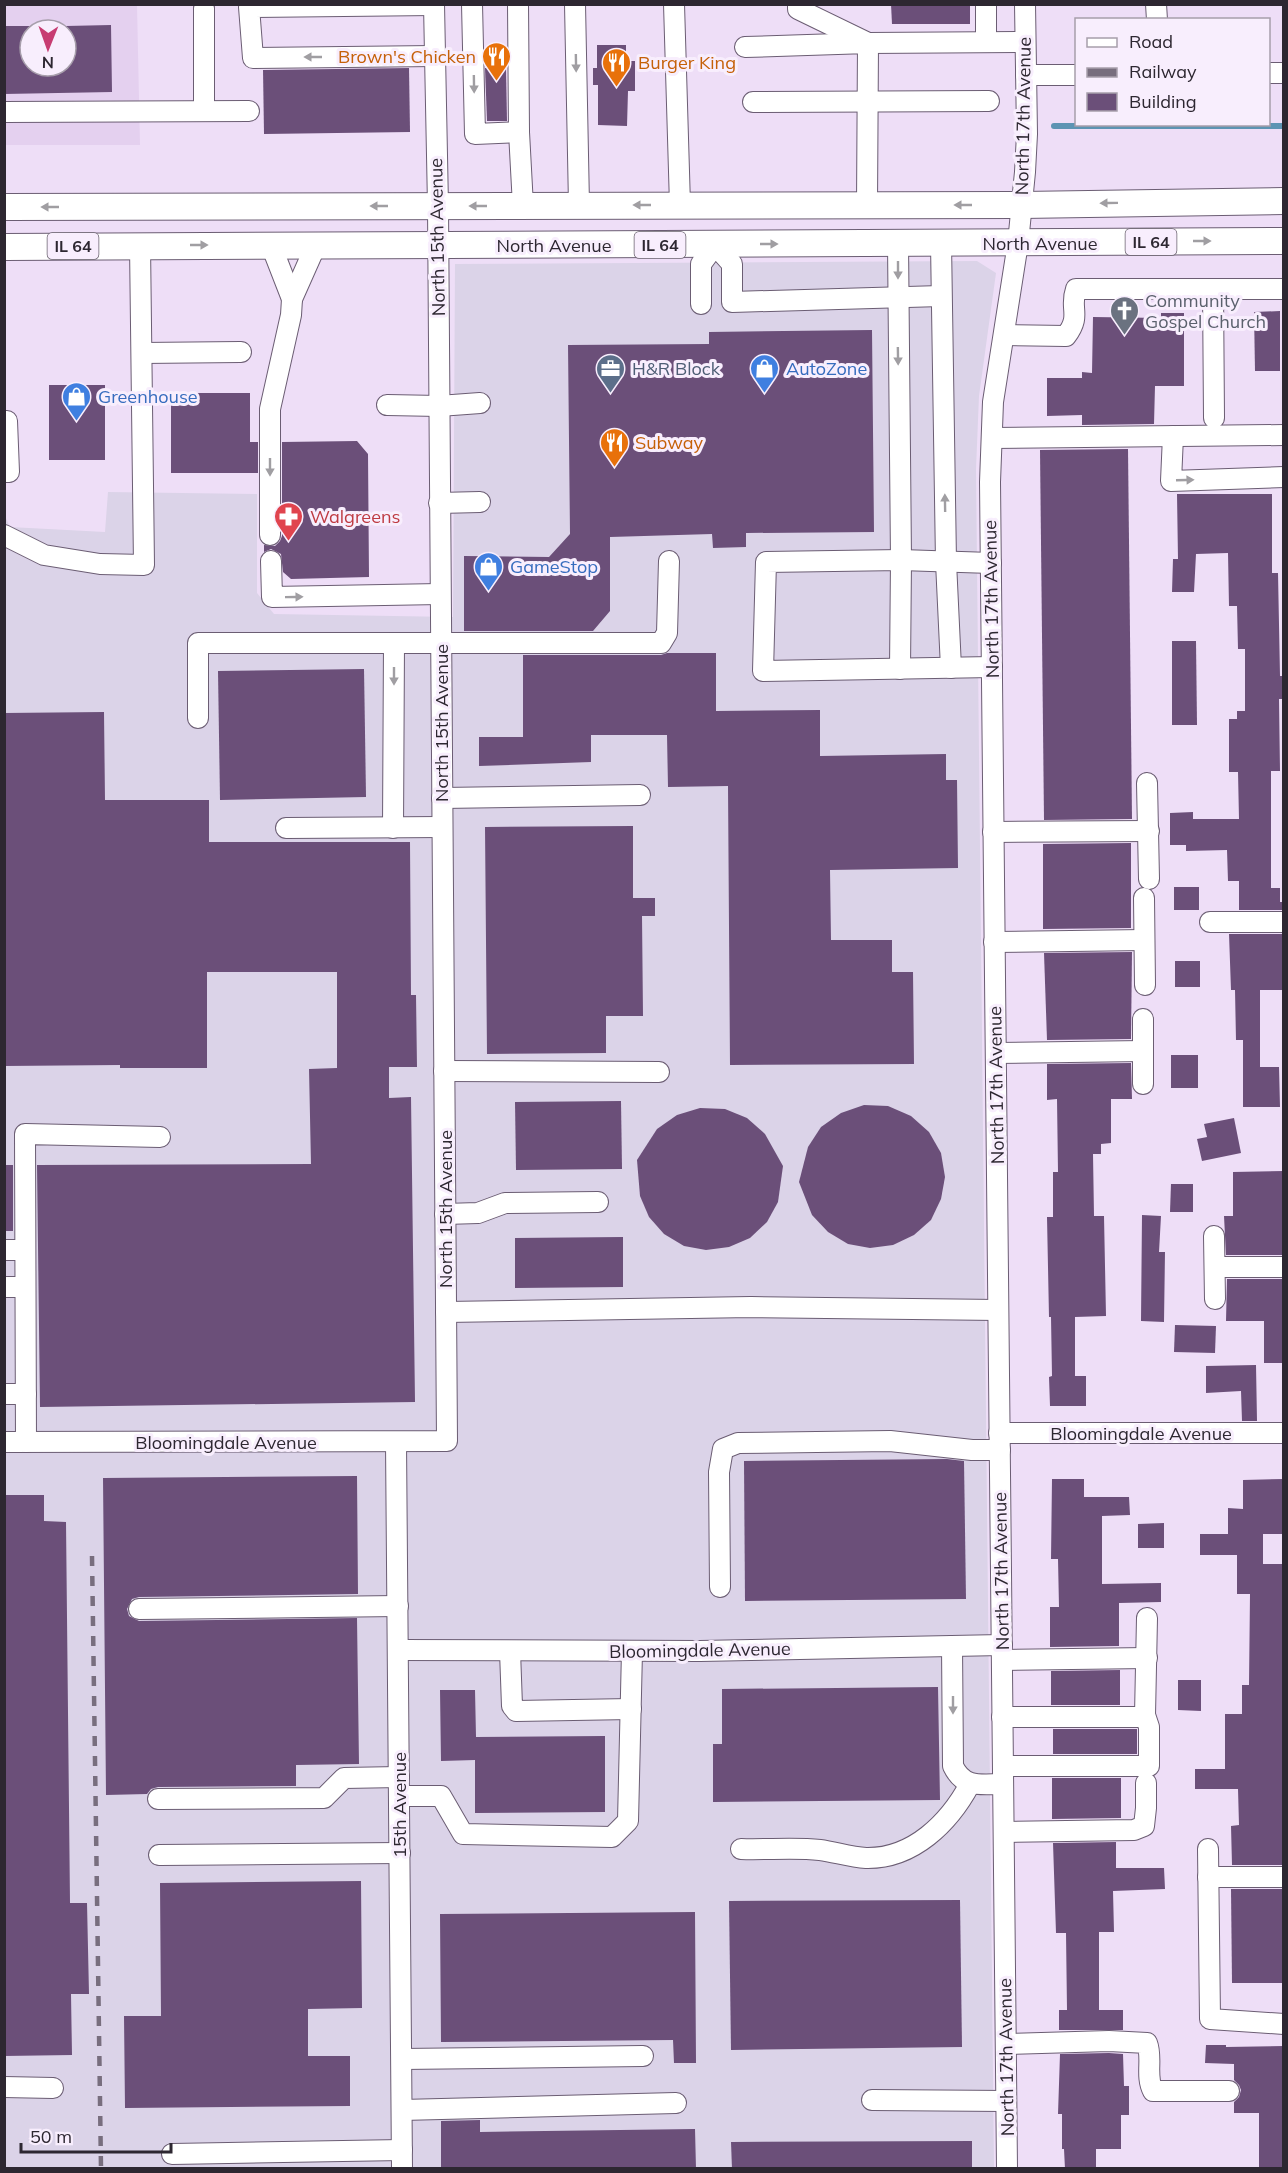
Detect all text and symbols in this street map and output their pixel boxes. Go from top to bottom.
north arrow [18,18,78,78]
legend [1075,18,1270,126]
text: Road [1129,30,1173,53]
street label: North 17th Avenue [1010,37,1036,195]
restaurant icon: Brown's Chicken [481,40,513,82]
place label: Brown's Chicken [338,45,476,68]
restaurant icon: Burger King [601,46,633,88]
place label: Burger King [638,51,736,74]
text: N [42,53,54,73]
one-way arrow [304,53,323,62]
one-way arrow [571,53,581,72]
text: Railway [1129,60,1197,83]
one-way arrow [469,74,478,93]
text: Building [1129,90,1197,113]
street label: North 15th Avenue [424,158,450,316]
one-way arrow [1100,199,1119,208]
one-way arrow [633,200,652,210]
one-way arrow [954,200,973,210]
one-way arrow [370,201,389,211]
one-way arrow [469,201,488,211]
one-way arrow [40,202,59,212]
road number: IL 64 [1126,229,1176,255]
road number: IL 64 [634,232,686,258]
street label: North Avenue [983,232,1097,255]
road number: IL 64 [48,233,98,259]
street label: North Avenue [497,234,611,257]
one-way arrow [1193,236,1212,246]
one-way arrow [759,239,778,249]
one-way arrow [189,240,208,250]
one-way arrow [893,261,902,280]
place label: Community Gospel Church [1145,289,1266,333]
church icon: Community Gospel Church [1108,294,1140,336]
one-way arrow [893,346,903,365]
office icon: H&R Block [595,352,627,394]
shop icon: AutoZone [749,352,781,394]
place label: H&R Block [632,357,721,380]
place label: AutoZone [786,357,867,380]
shop icon: Greenhouse [61,380,93,422]
place label: Greenhouse [98,385,198,408]
restaurant icon: Subway [598,426,630,468]
place label: Subway [635,431,703,454]
one-way arrow [265,458,275,477]
one-way arrow [1176,476,1195,485]
one-way arrow [940,494,950,513]
pharmacy icon: Walgreens [273,500,305,542]
place label: Walgreens [310,505,400,528]
street label: North 17th Avenue [978,520,1004,678]
shop icon: GameStop [473,550,505,592]
place label: GameStop [510,555,598,578]
one-way arrow [284,592,303,602]
street label: North 15th Avenue [430,644,453,802]
one-way arrow [389,667,399,686]
street label: North 17th Avenue [983,1006,1009,1164]
street label: North 15th Avenue [434,1130,457,1288]
street label: Bloomingdale Avenue [1050,1422,1232,1445]
street label: Bloomingdale Avenue [135,1431,317,1454]
street label: North 17th Avenue [988,1492,1014,1650]
street label: Bloomingdale Avenue [609,1637,791,1663]
one-way arrow [948,1695,958,1714]
street label: 15th Avenue [388,1752,411,1858]
street label: North 17th Avenue [993,1978,1019,2136]
scale bar [21,2116,171,2154]
text: 50 m [30,2125,72,2148]

